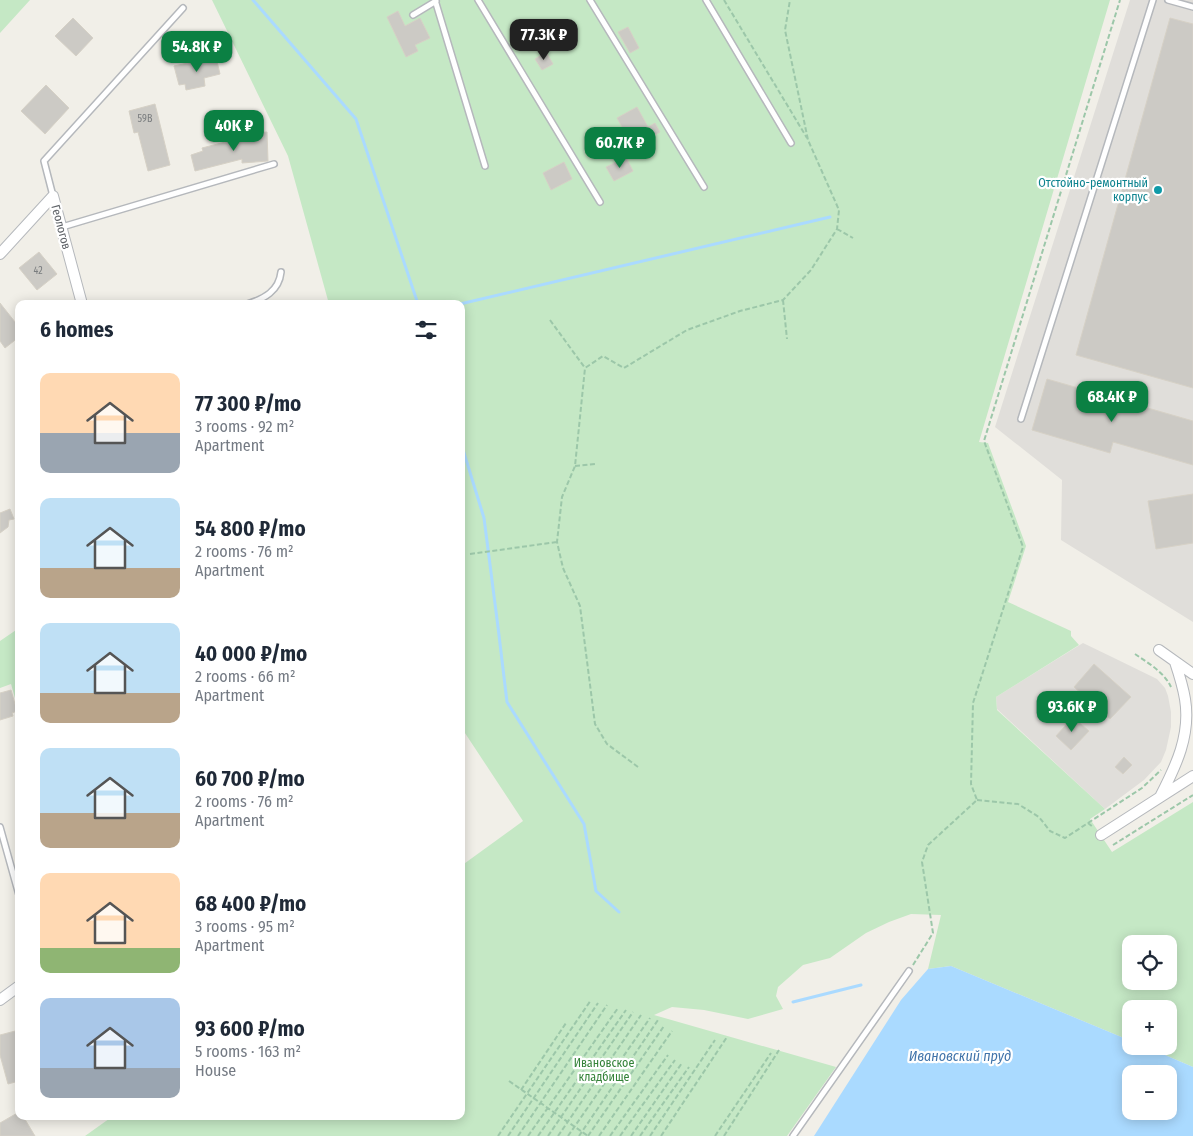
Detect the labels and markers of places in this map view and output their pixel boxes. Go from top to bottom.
pin: 77.3K ₽ [498,18,590,61]
pin: 54.8K ₽ [151,30,243,73]
pin: 40K ₽ [199,110,269,152]
pin: 60.7K ₽ [574,126,666,169]
place label: Отстойно-ремонтный корпус [1038,176,1148,204]
marker: Отстойно-ремонтный корпус [1152,184,1164,196]
pin: 68.4K ₽ [1066,380,1158,423]
pin: 93.6K ₽ [1026,690,1118,733]

